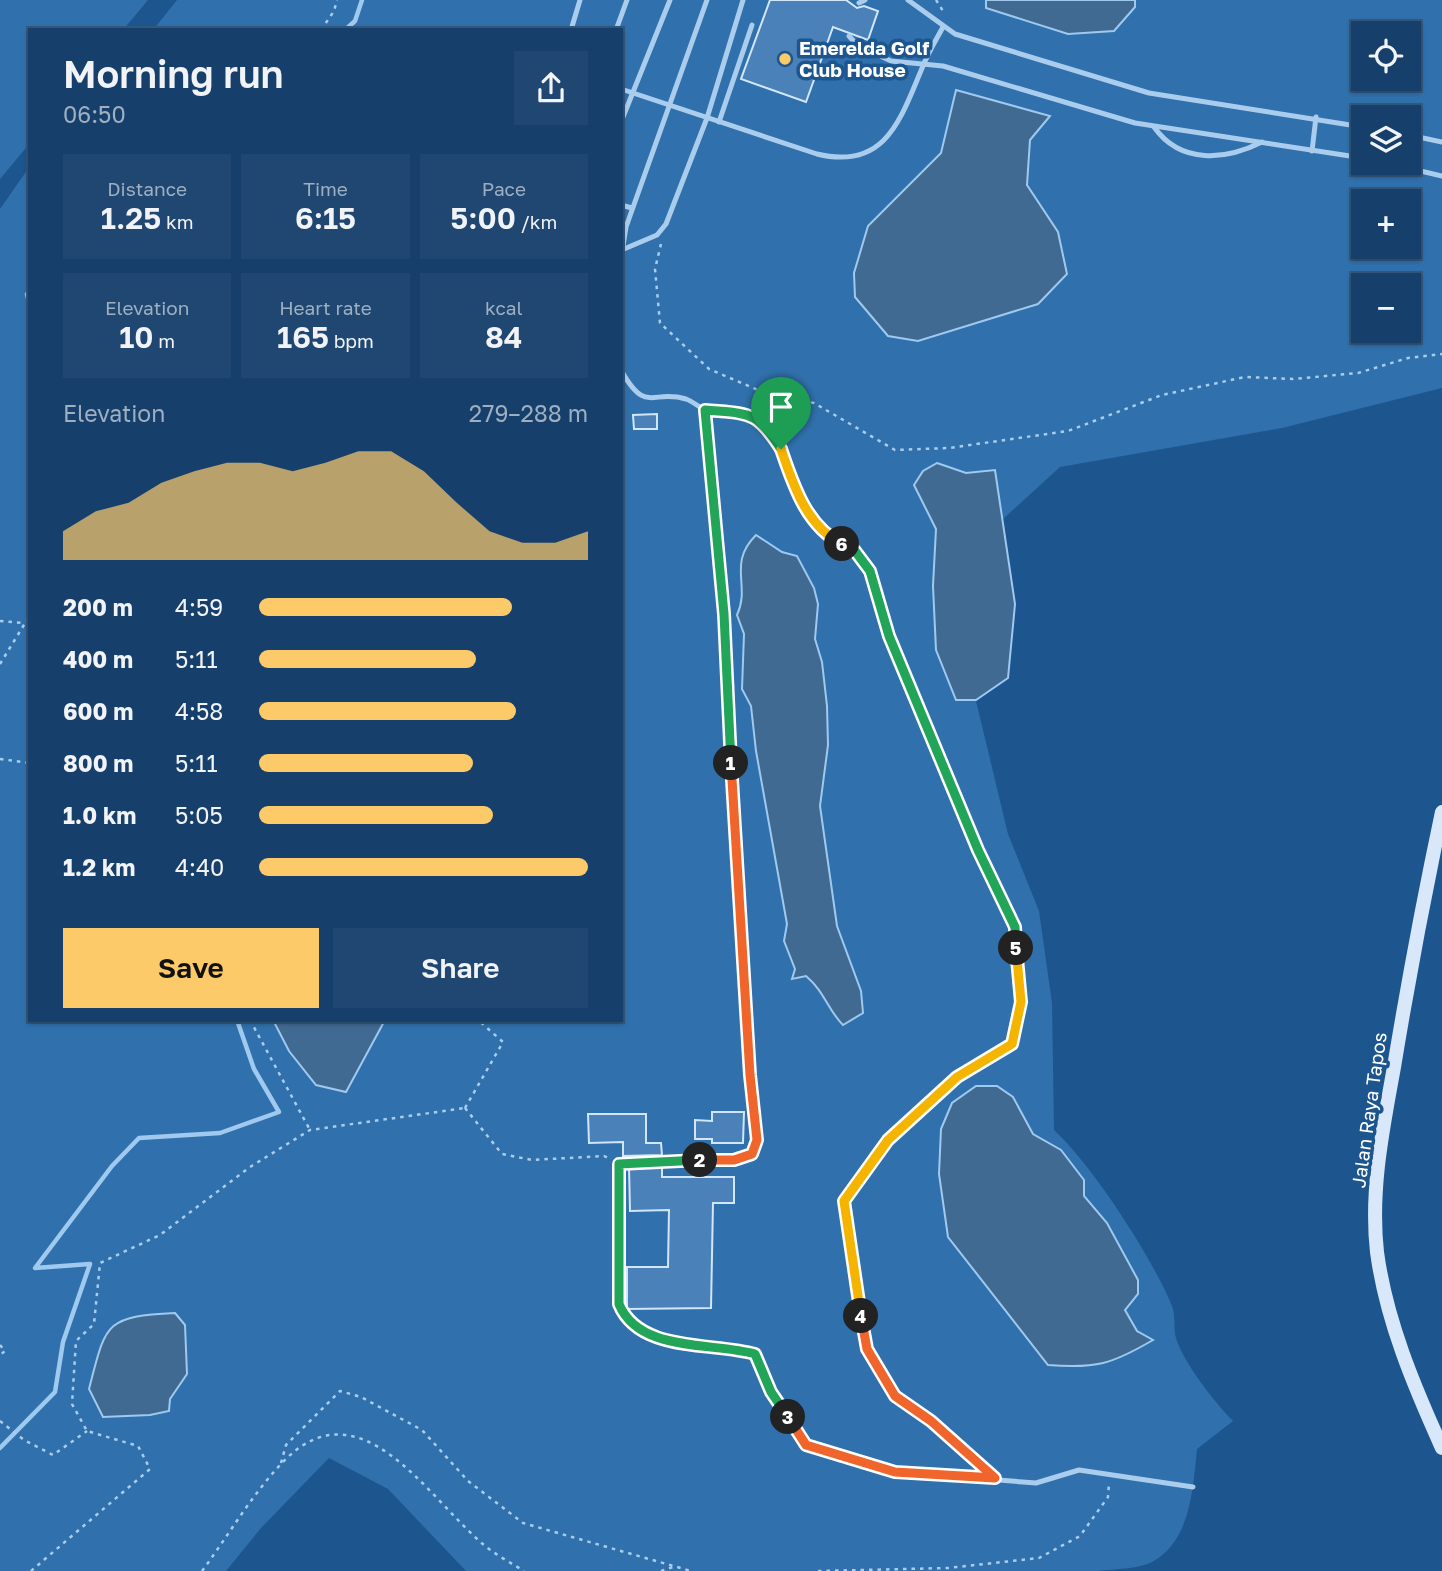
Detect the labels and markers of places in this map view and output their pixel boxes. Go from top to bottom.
place label: Emerelda Golf Club House [799,36,929,81]
marker: Emerelda Golf Club House [777,51,793,67]
pin [751,377,811,449]
pin: 6 [824,526,860,562]
pin: 1 [714,746,748,780]
pin: 5 [998,930,1034,965]
pin: 2 [682,1142,718,1178]
pin: 4 [844,1298,878,1334]
pin: 3 [770,1400,806,1434]

